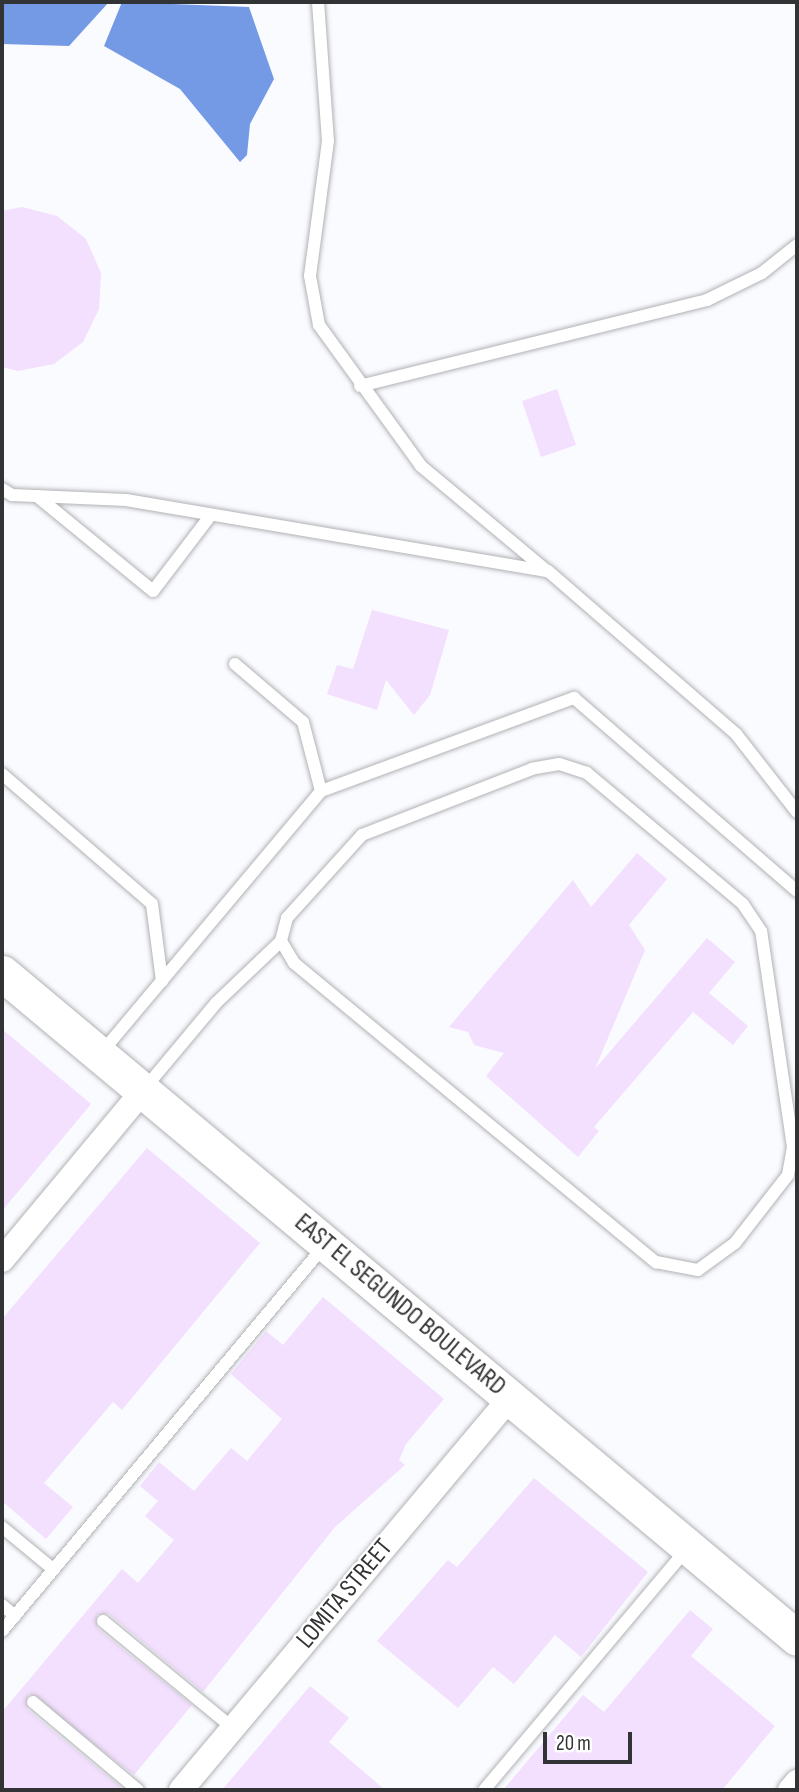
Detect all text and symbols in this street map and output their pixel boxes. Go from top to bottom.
street label: EAST EL SEGUNDO BOULEVARD [288,1207,512,1403]
street label: LOMITA STREET [290,1533,400,1655]
scale bar [547,1718,636,1762]
text: 20 m [556,1731,591,1756]

